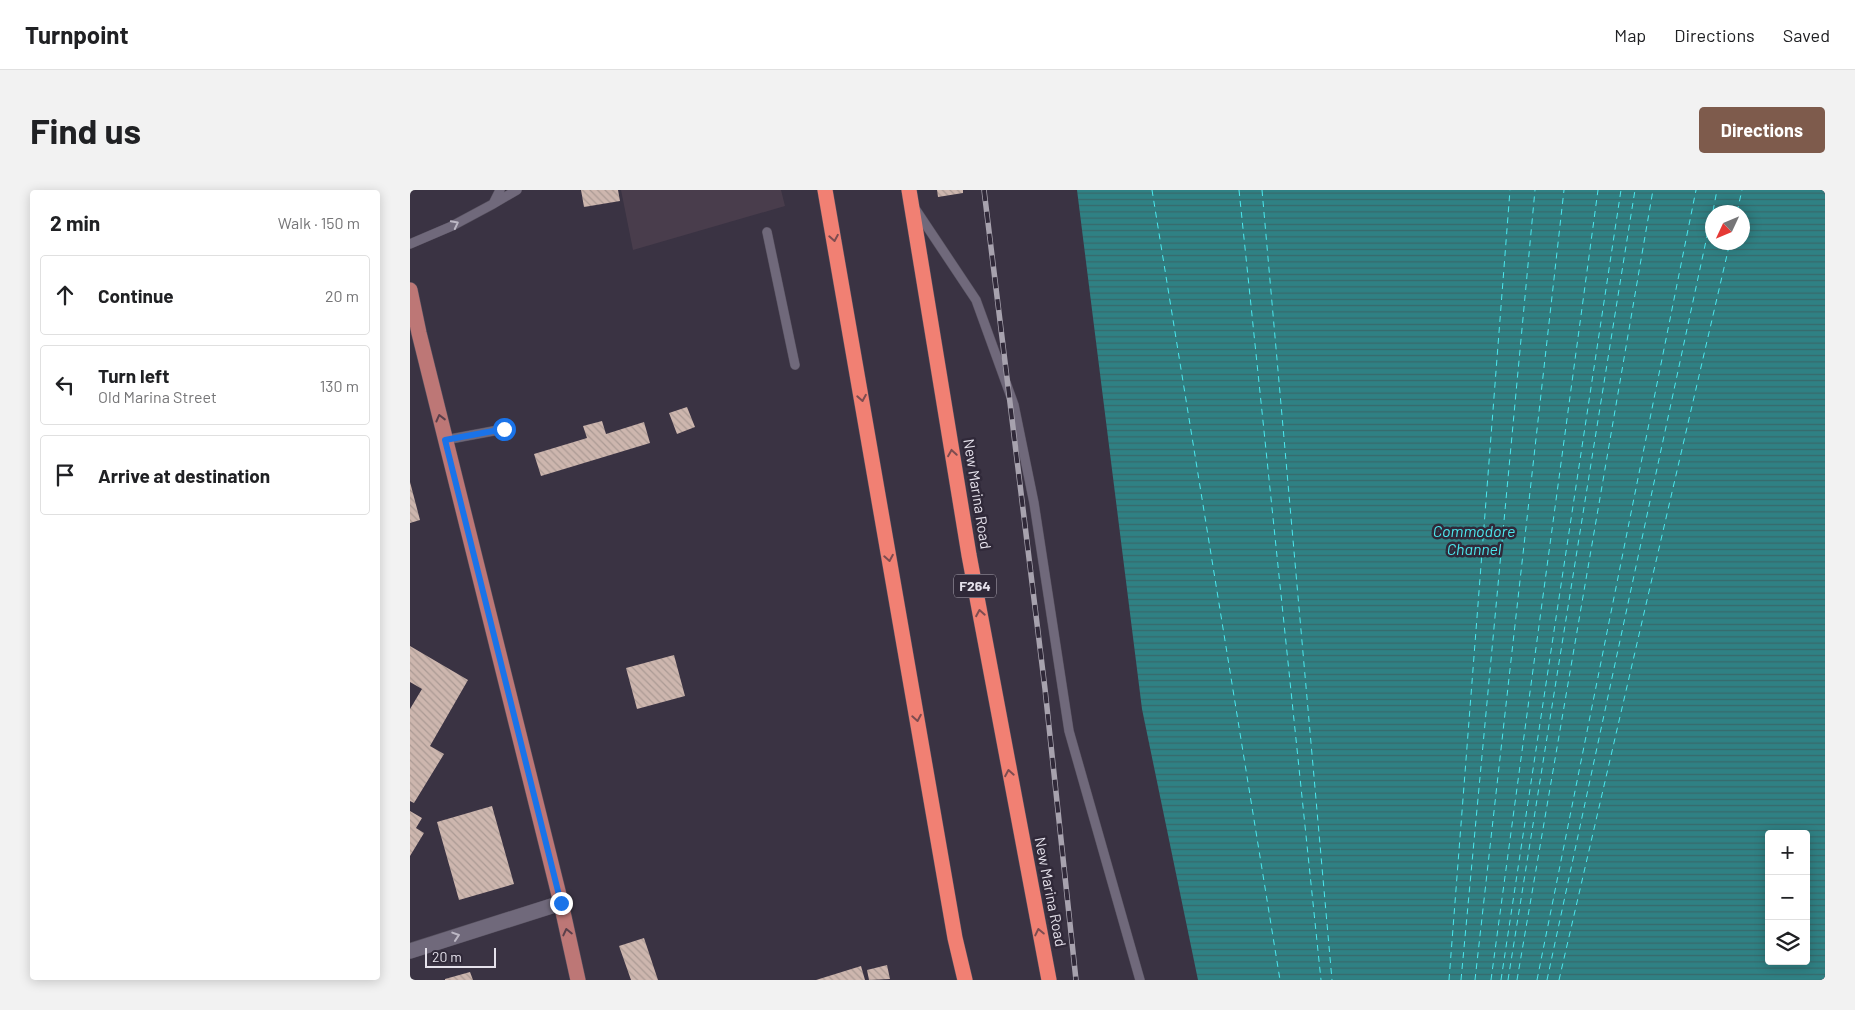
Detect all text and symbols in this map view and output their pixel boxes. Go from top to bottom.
text: Turnpoint [25,20,129,49]
text: Map [1614,24,1646,46]
text: Directions [1674,24,1755,46]
text: Saved [1783,24,1830,46]
button: Directions [1699,107,1825,153]
text: Find us [30,109,141,151]
north arrow [1705,205,1750,250]
text: 2 min [50,210,100,235]
text: Walk · 150 m [278,213,360,232]
one-way arrow [450,220,459,230]
one-way arrow [828,234,838,242]
icon: ahead [51,281,79,309]
text: Continue [98,284,174,307]
text: 20 m [325,286,359,305]
text: Turn left [98,364,169,387]
icon: left [51,371,79,399]
text: 130 m [320,376,359,395]
text: Old Marina Street [98,387,217,406]
one-way arrow [856,394,866,403]
one-way arrow [435,413,446,422]
route start [493,418,516,441]
street label: New Marina Road [960,437,996,550]
one-way arrow [948,448,958,457]
icon: arrive [51,461,79,489]
text: Arrive at destination [98,464,270,487]
water label: Commodore Channel [1433,521,1515,558]
one-way arrow [884,554,894,563]
road number: F264 [954,574,996,598]
one-way arrow [975,608,985,617]
one-way arrow [912,714,922,723]
one-way arrow [1005,768,1015,777]
map controls [1765,830,1810,965]
button: + [1765,830,1810,875]
street label: New Marina Road [1032,835,1070,948]
button: − [1765,875,1810,920]
route end [550,892,573,915]
button: layers [1765,920,1810,965]
one-way arrow [562,928,573,937]
one-way arrow [1034,928,1045,937]
one-way arrow [452,932,460,942]
scale bar [425,945,496,968]
text: 20 m [432,948,462,965]

